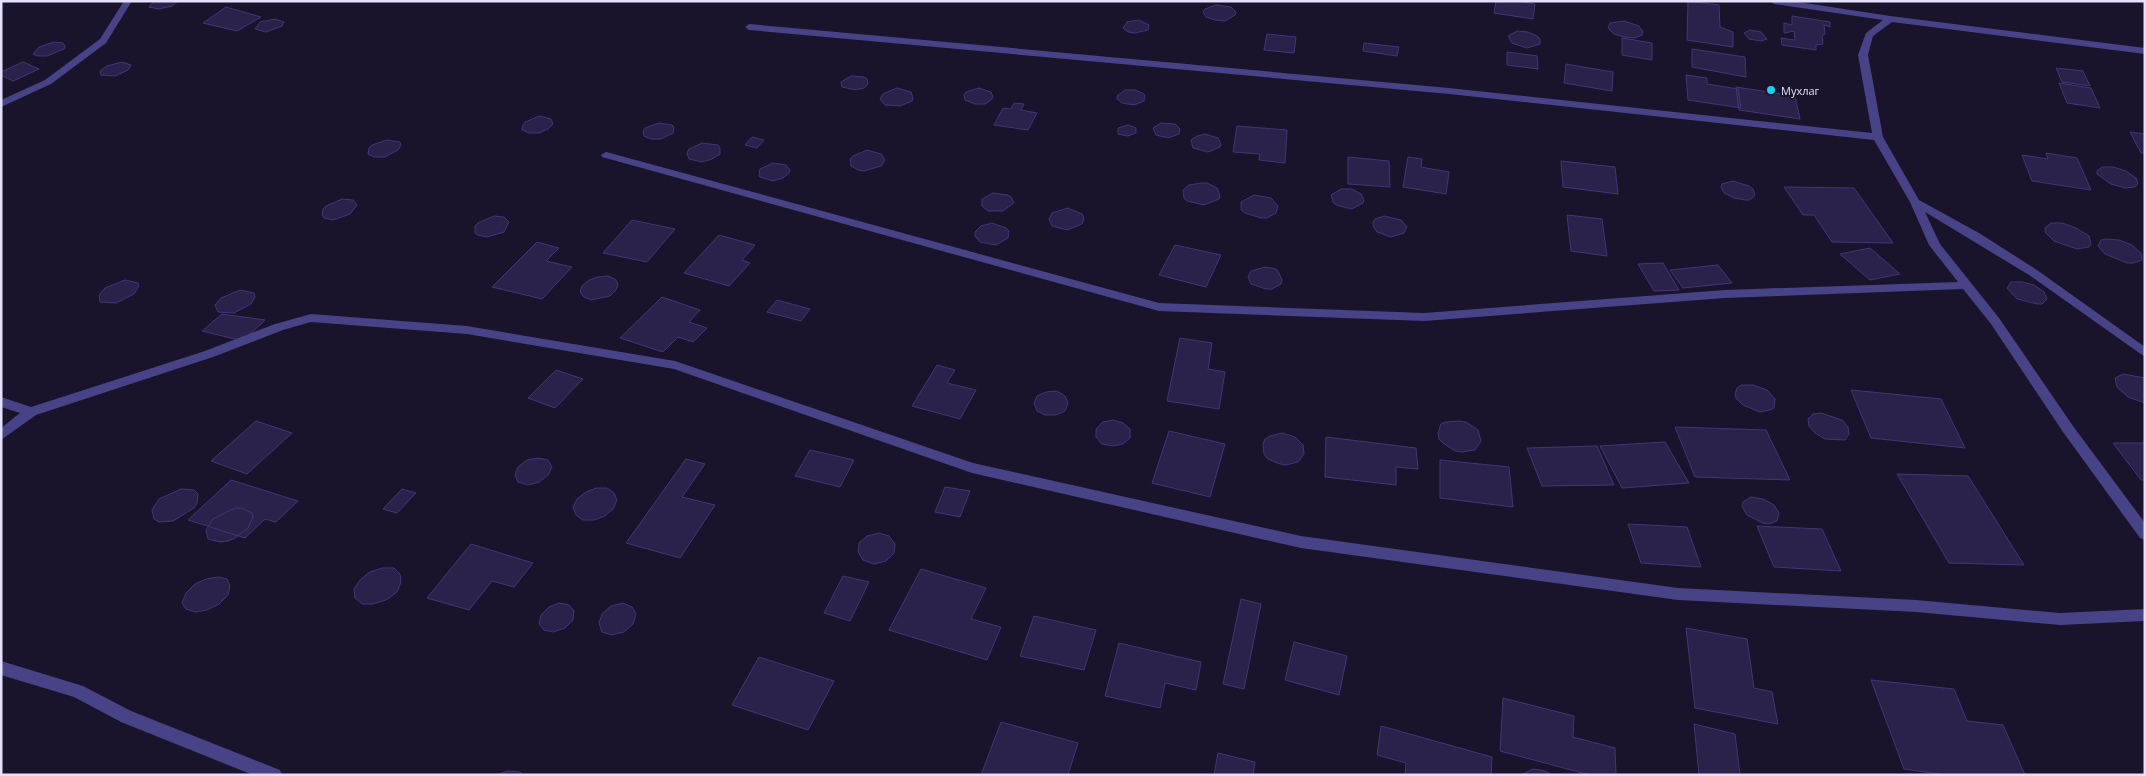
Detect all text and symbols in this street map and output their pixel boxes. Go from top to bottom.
place label: Мухлаг [1781,83,1820,98]
marker: Мухлаг [1765,84,1777,96]

